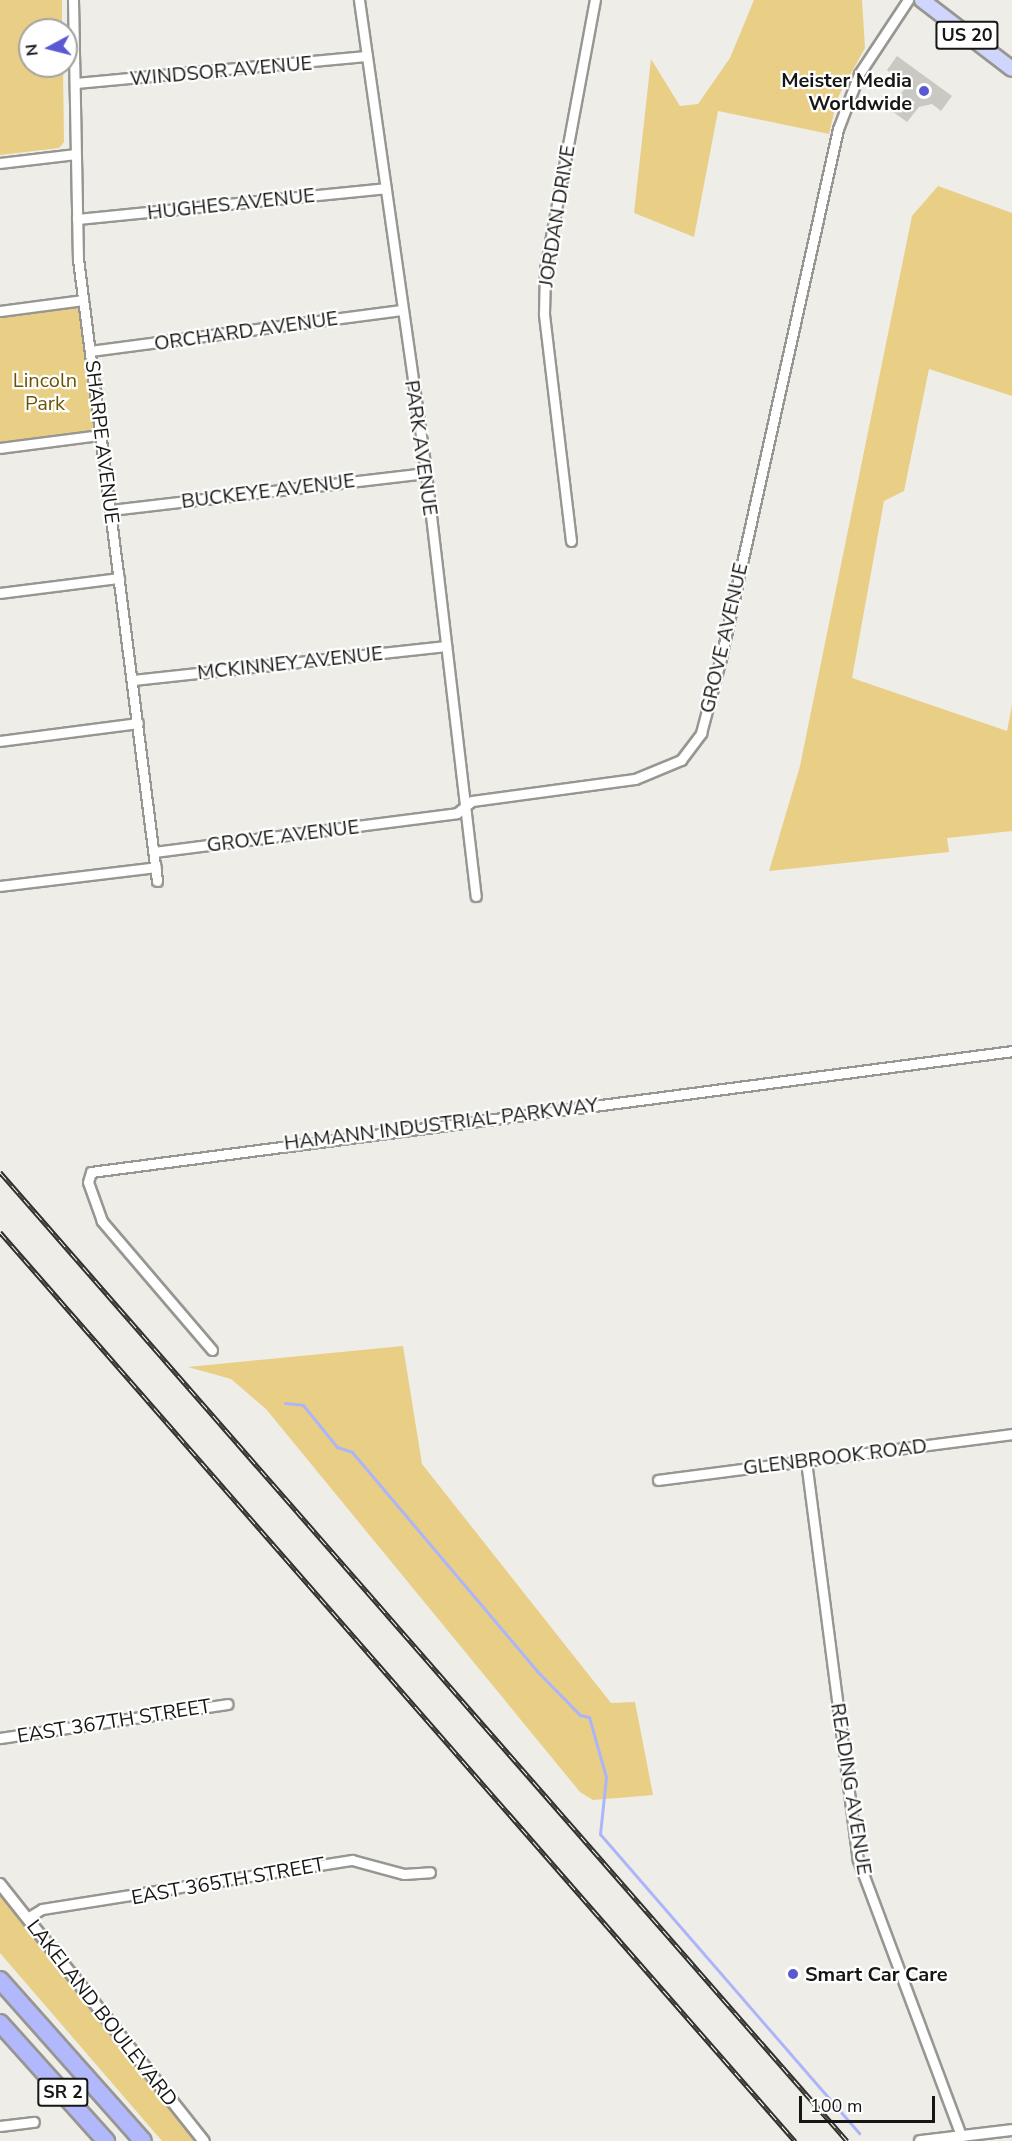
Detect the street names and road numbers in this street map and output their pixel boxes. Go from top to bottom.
road number: US 20 [934,20,1000,50]
street label: WINDSOR AVENUE [129,51,313,91]
street label: JORDAN DRIVE [534,143,580,289]
street label: HUGHES AVENUE [146,183,316,225]
street label: ORCHARD AVENUE [153,306,339,356]
street label: SHARPE AVENUE [80,359,124,525]
street label: PARK AVENUE [400,379,442,517]
street label: BUCKEYE AVENUE [180,468,356,514]
street label: GROVE AVENUE [695,561,753,715]
street label: MCKINNEY AVENUE [196,641,384,685]
street label: GROVE AVENUE [205,815,361,857]
street label: HAMANN INDUSTRIAL PARKWAY [283,1093,599,1155]
street label: GLENBROOK ROAD [742,1434,928,1480]
street label: EAST 367TH STREET [15,1694,213,1748]
street label: READING AVENUE [826,1701,876,1877]
street label: EAST 365TH STREET [129,1852,327,1910]
street label: LAKELAND BOULEVARD [22,1915,182,2111]
road number: SR 2 [36,2077,90,2107]

